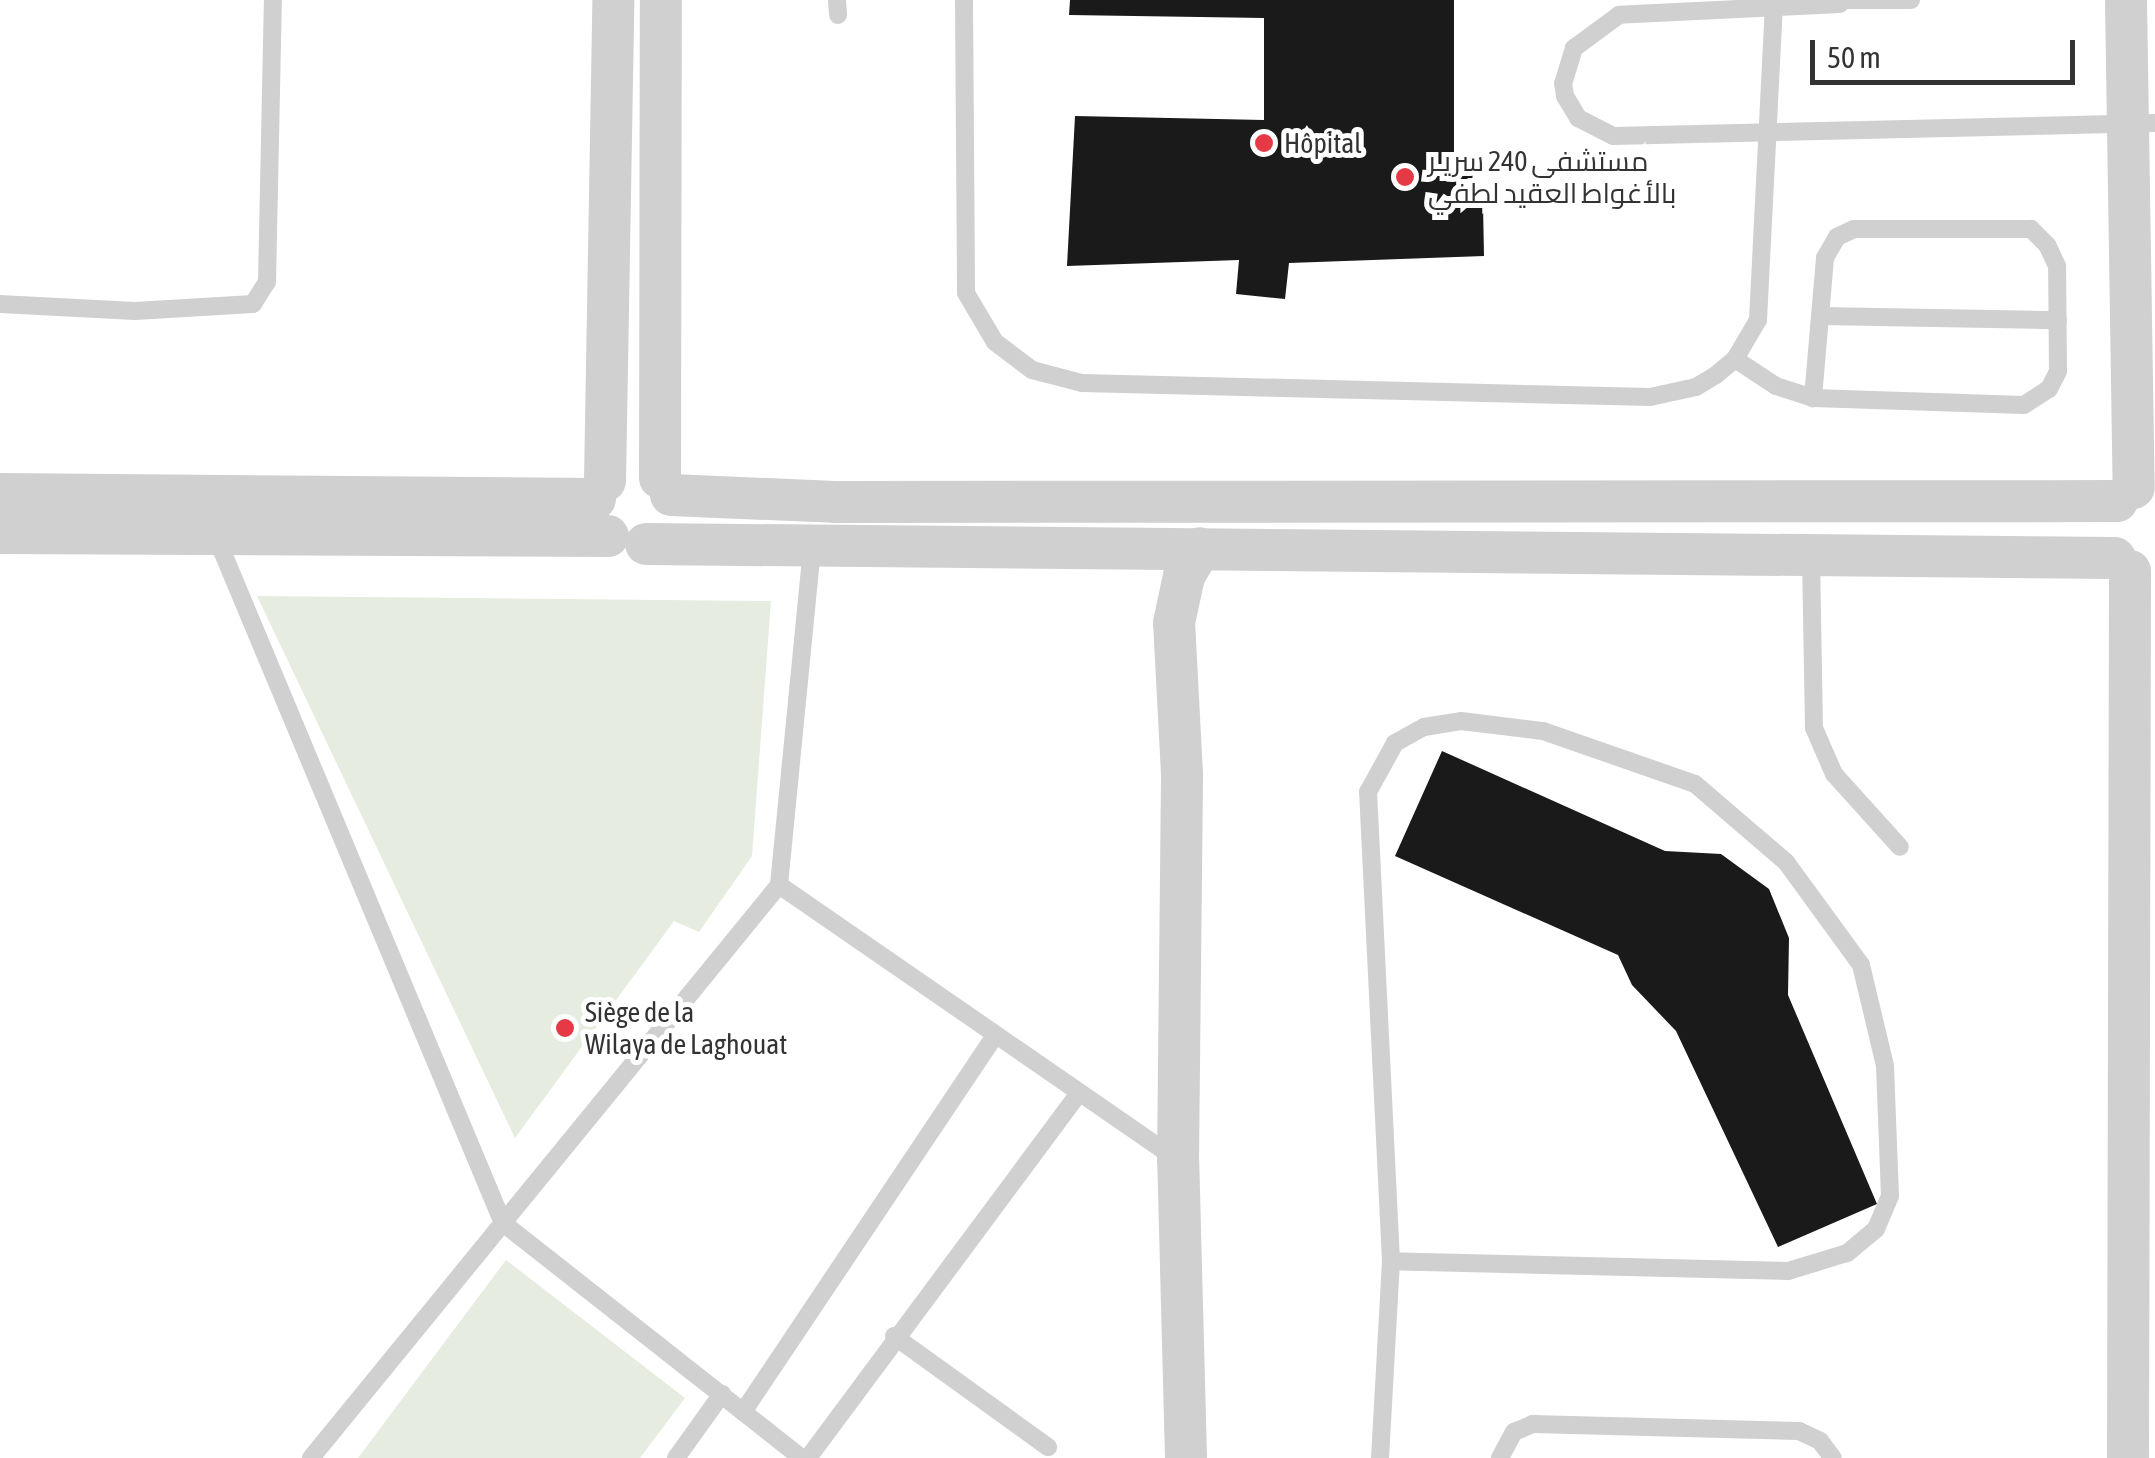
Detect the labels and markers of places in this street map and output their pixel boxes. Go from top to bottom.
place label: Hôpital [1284,126,1362,160]
marker: Hôpital [1253,132,1275,154]
place label: مستشفى 240 سريـر بالأغواط العقيد لطفي [1428,144,1677,210]
marker: مستشفى 240 سريـر بالأغواط العقيد لطفي [1392,164,1418,190]
place label: Siège de la Wilaya de Laghouat [585,995,787,1061]
marker: Siège de la Wilaya de Laghouat [554,1017,576,1039]

